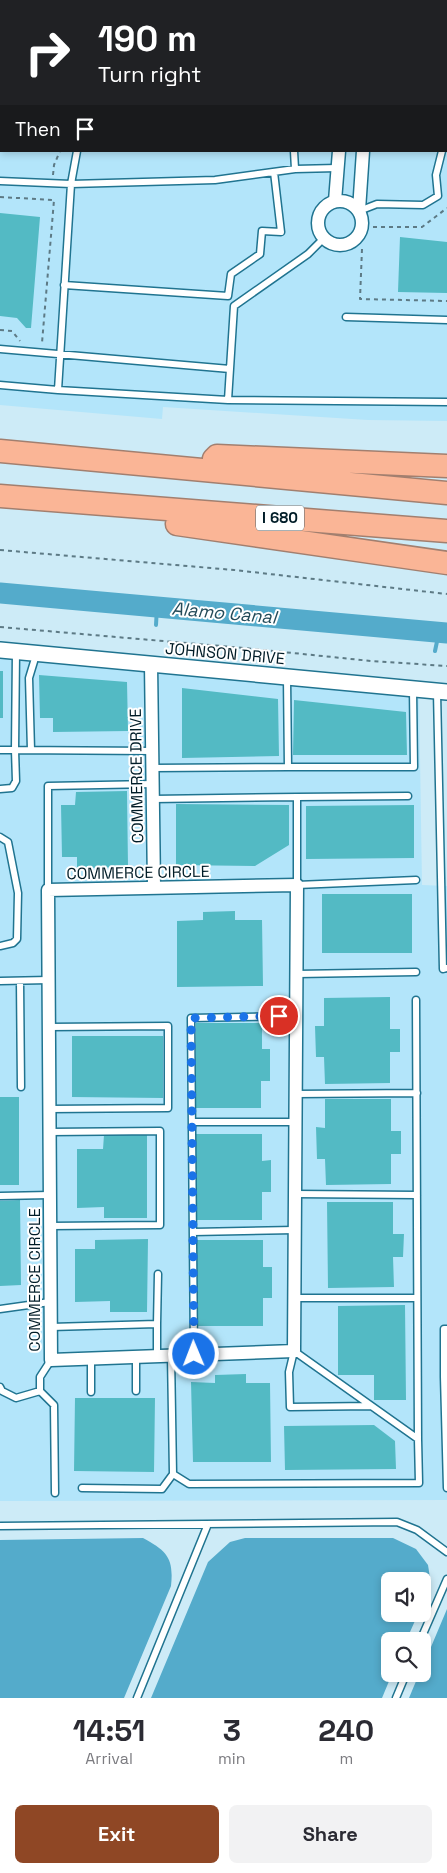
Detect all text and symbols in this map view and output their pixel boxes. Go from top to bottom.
text: 190 m [98,17,197,61]
icon: right [15,20,80,85]
text: Turn right [98,60,201,88]
icon: arrive [71,115,99,143]
text: Then [15,117,61,142]
road number: I 680 [256,506,304,530]
water label: Alamo Canal [171,596,280,629]
street label: JOHNSON DRIVE [164,638,286,669]
street label: COMMERCE DRIVE [125,708,148,844]
street label: COMMERCE CIRCLE [66,861,210,884]
pin [258,995,300,1037]
icon: arrive [265,1002,293,1030]
street label: COMMERCE CIRCLE [24,1208,45,1352]
position arrow [167,1327,219,1379]
map controls [381,1572,431,1682]
button: sound [381,1572,431,1622]
button: search [381,1632,431,1682]
text: 14:51 [73,1711,145,1750]
text: 3 [223,1711,241,1750]
text: 240 [318,1711,374,1750]
text: Arrival [85,1748,133,1769]
text: min [218,1748,246,1769]
text: m [339,1748,353,1769]
button: Exit [15,1805,219,1863]
button: Share [229,1805,432,1863]

